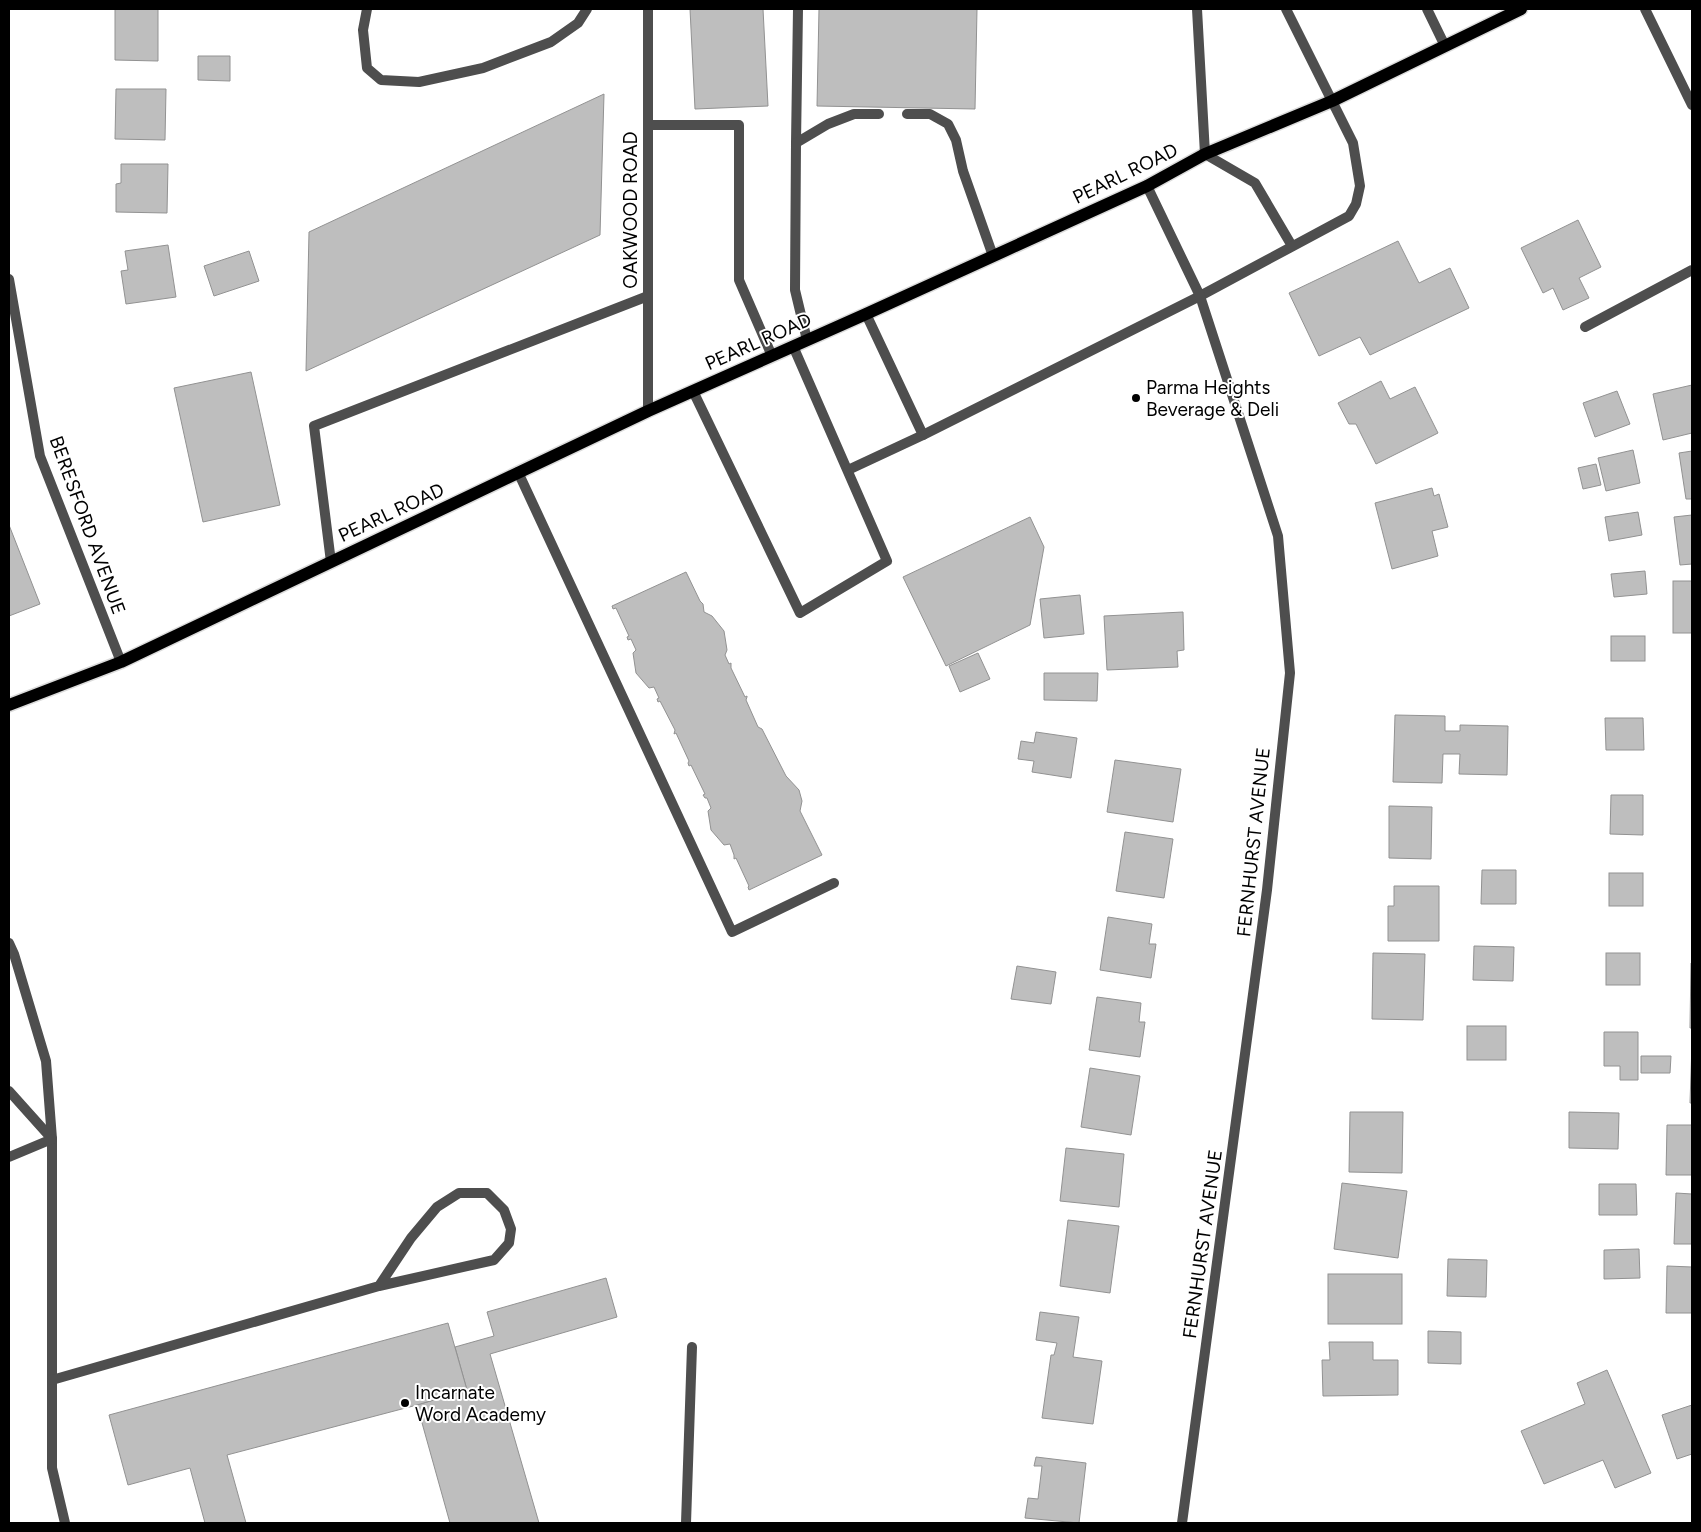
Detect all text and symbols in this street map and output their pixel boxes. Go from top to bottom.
street label: OAKWOOD ROAD [619,131,642,289]
street label: PEARL ROAD [1069,138,1182,209]
street label: PEARL ROAD [701,308,815,375]
place label: Parma Heights Beverage & Deli [1146,376,1279,421]
marker: Parma Heights Beverage & Deli [1130,392,1142,404]
street label: BERESFORD AVENUE [45,433,131,618]
street label: PEARL ROAD [335,478,448,547]
street label: FERNHURST AVENUE [1232,746,1275,938]
street label: FERNHURST AVENUE [1178,1148,1227,1340]
place label: Incarnate Word Academy [415,1381,546,1426]
marker: Incarnate Word Academy [399,1397,411,1409]

